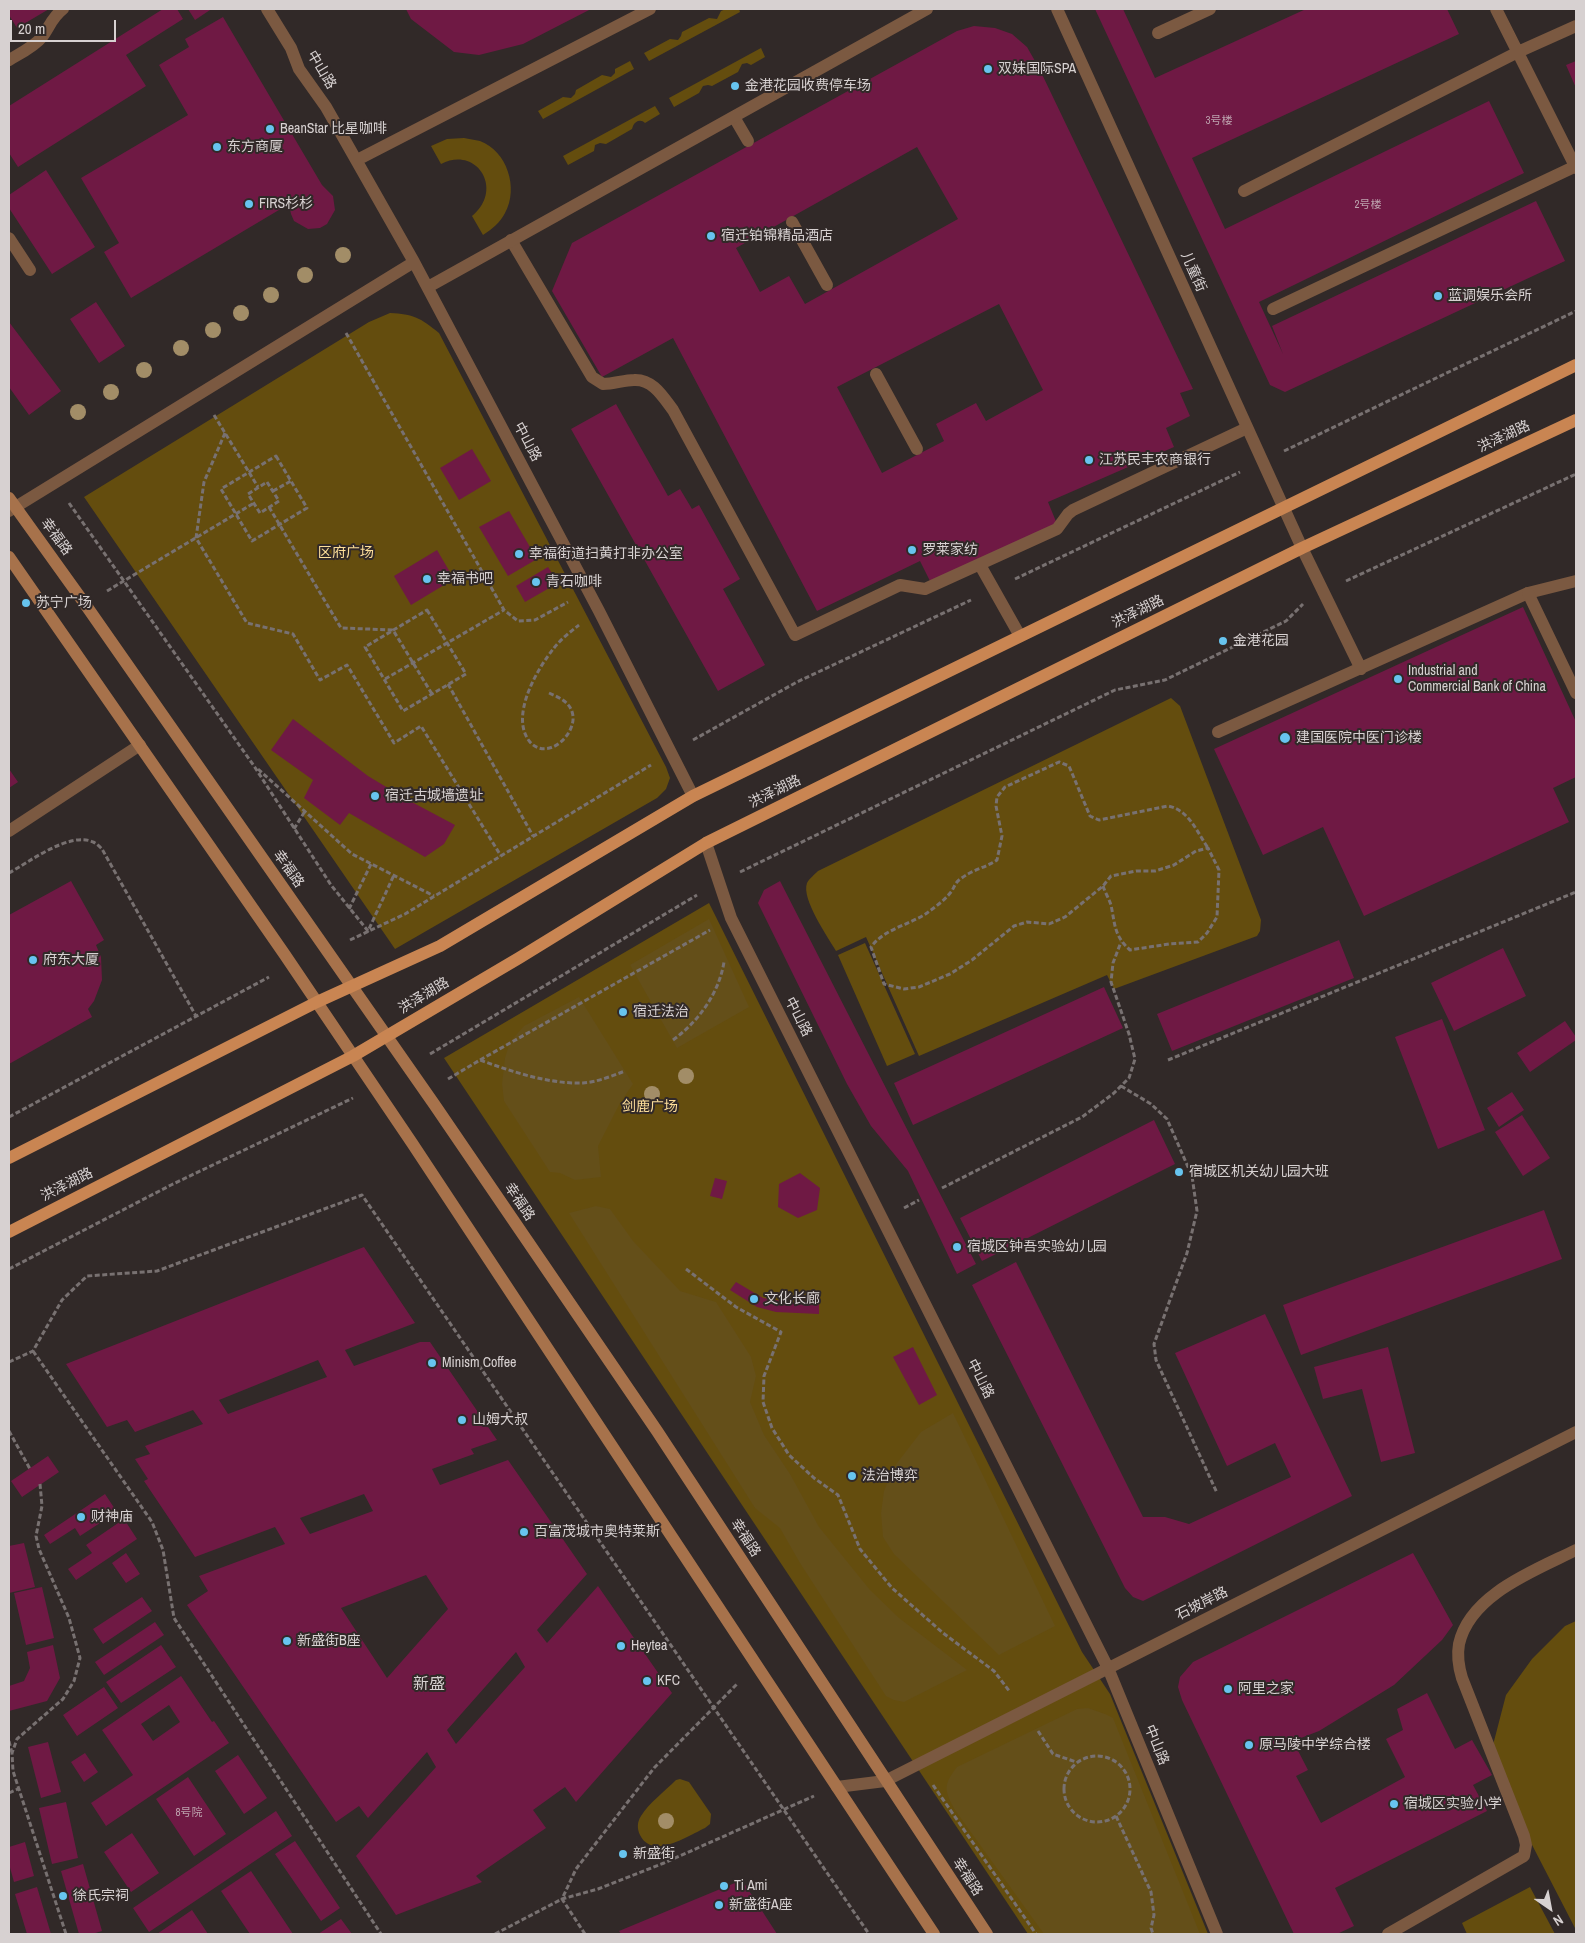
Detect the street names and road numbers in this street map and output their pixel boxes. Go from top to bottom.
street label: 中山路 [303,48,339,92]
street label: 儿童街 [1177,249,1209,295]
street label: 洪泽湖路 [1475,418,1533,456]
street label: 中山路 [510,420,544,464]
street label: 幸福路 [37,515,75,559]
street label: 洪泽湖路 [1109,592,1167,632]
street label: 洪泽湖路 [746,772,804,812]
street label: 幸福路 [269,847,307,891]
street label: 洪泽湖路 [396,974,452,1018]
street label: 中山路 [781,994,815,1040]
street label: 洪泽湖路 [38,1165,96,1205]
street label: 幸福路 [500,1180,538,1224]
street label: 中山路 [963,1356,997,1402]
street label: 幸福路 [727,1516,763,1560]
street label: 石坡岸路 [1173,1584,1231,1624]
street label: 中山路 [1140,1722,1172,1768]
street label: 幸福路 [949,1855,985,1899]

